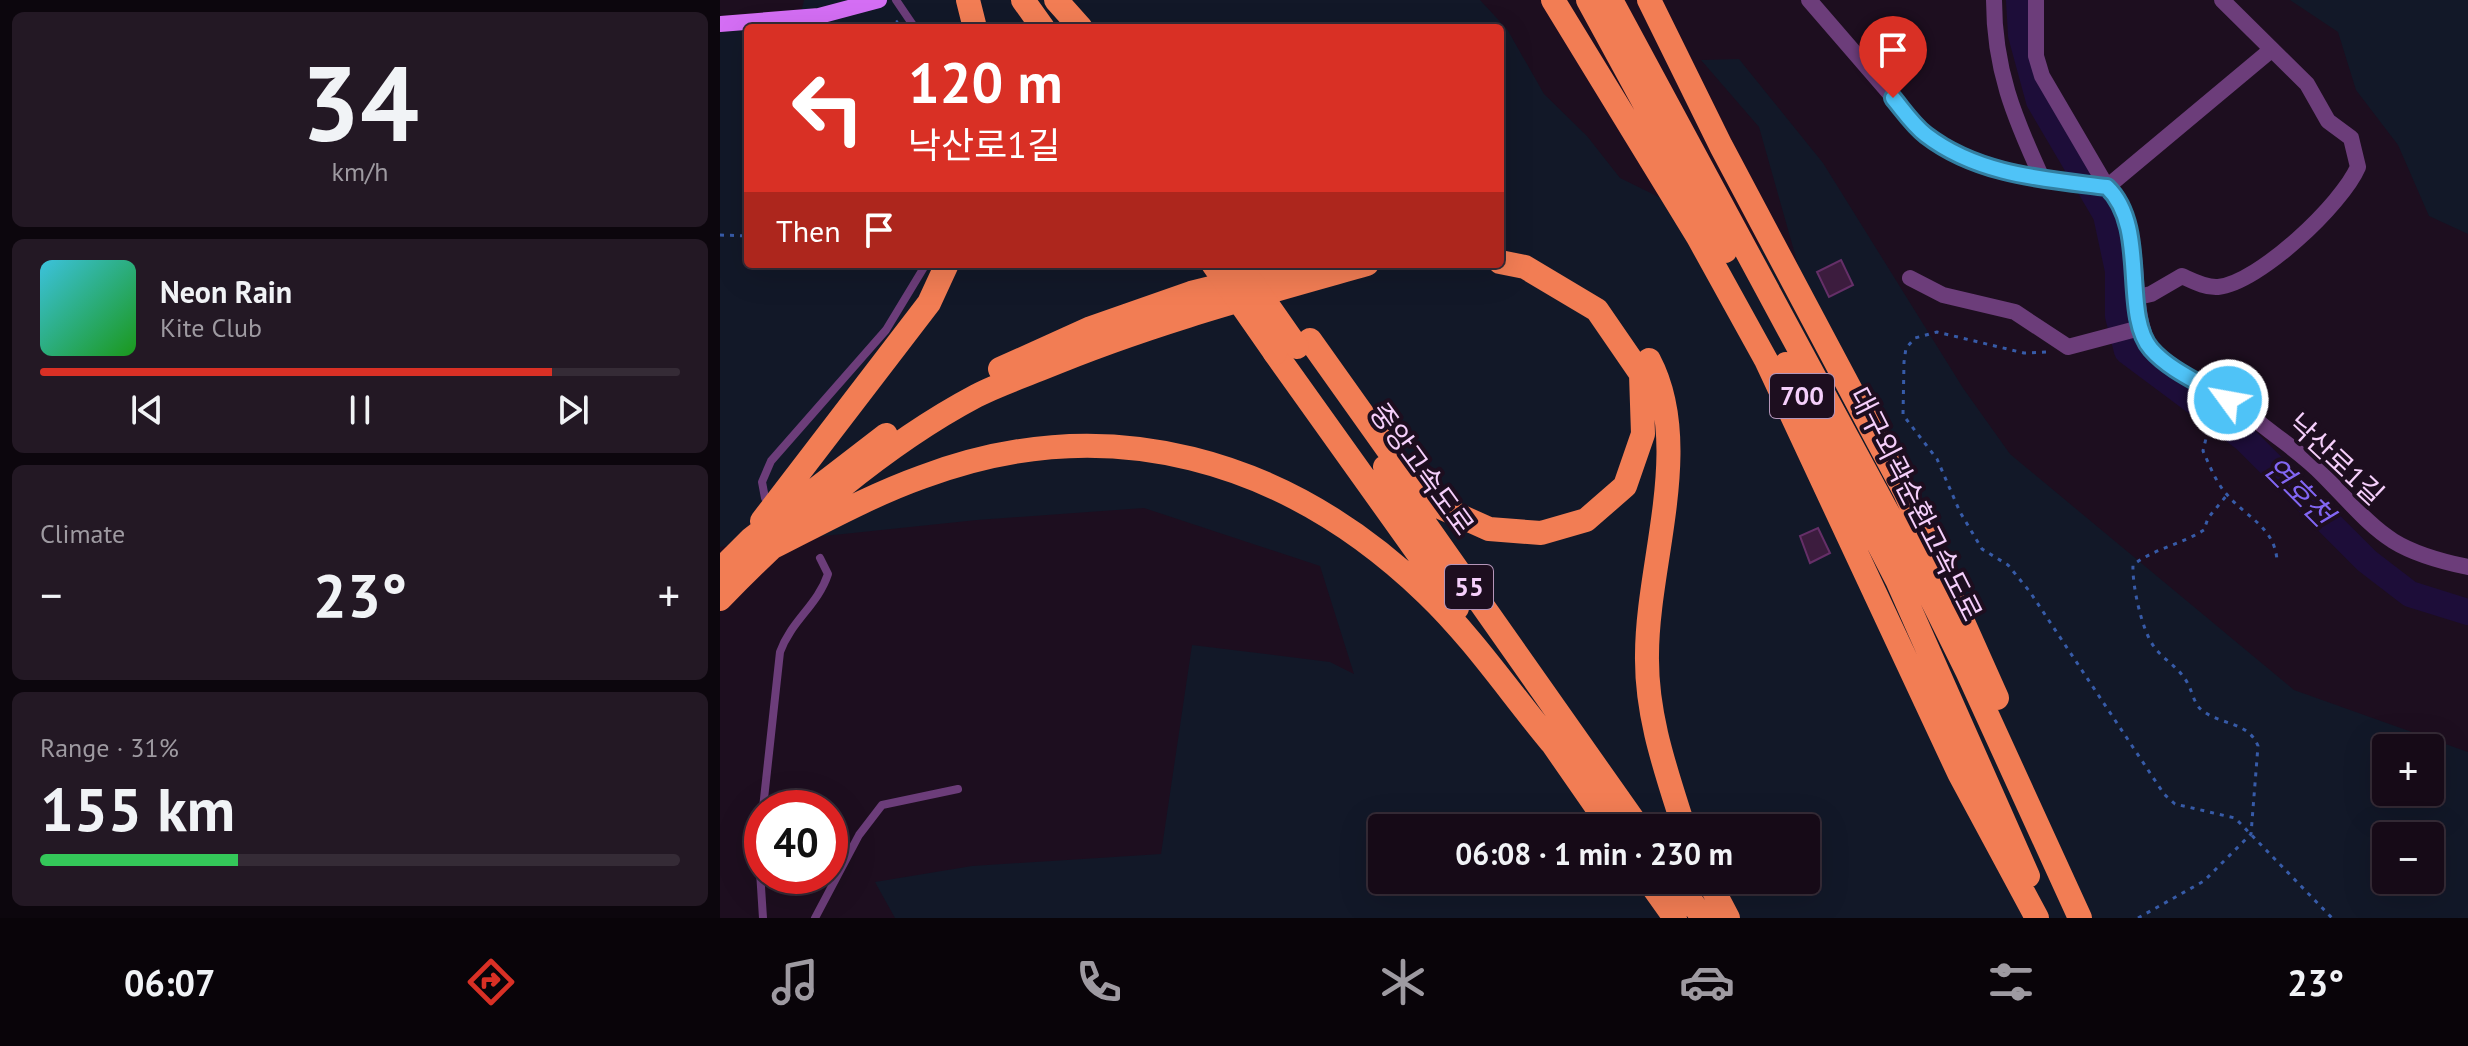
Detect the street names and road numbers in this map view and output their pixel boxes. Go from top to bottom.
road number: 700 [1770,374,1834,418]
street label: 대구외곽순환고속도로 [1841,381,1991,627]
street label: 중앙고속도로 [1362,395,1483,542]
street label: 낙산로1길 [2280,405,2392,513]
road number: 55 [1445,565,1493,609]

